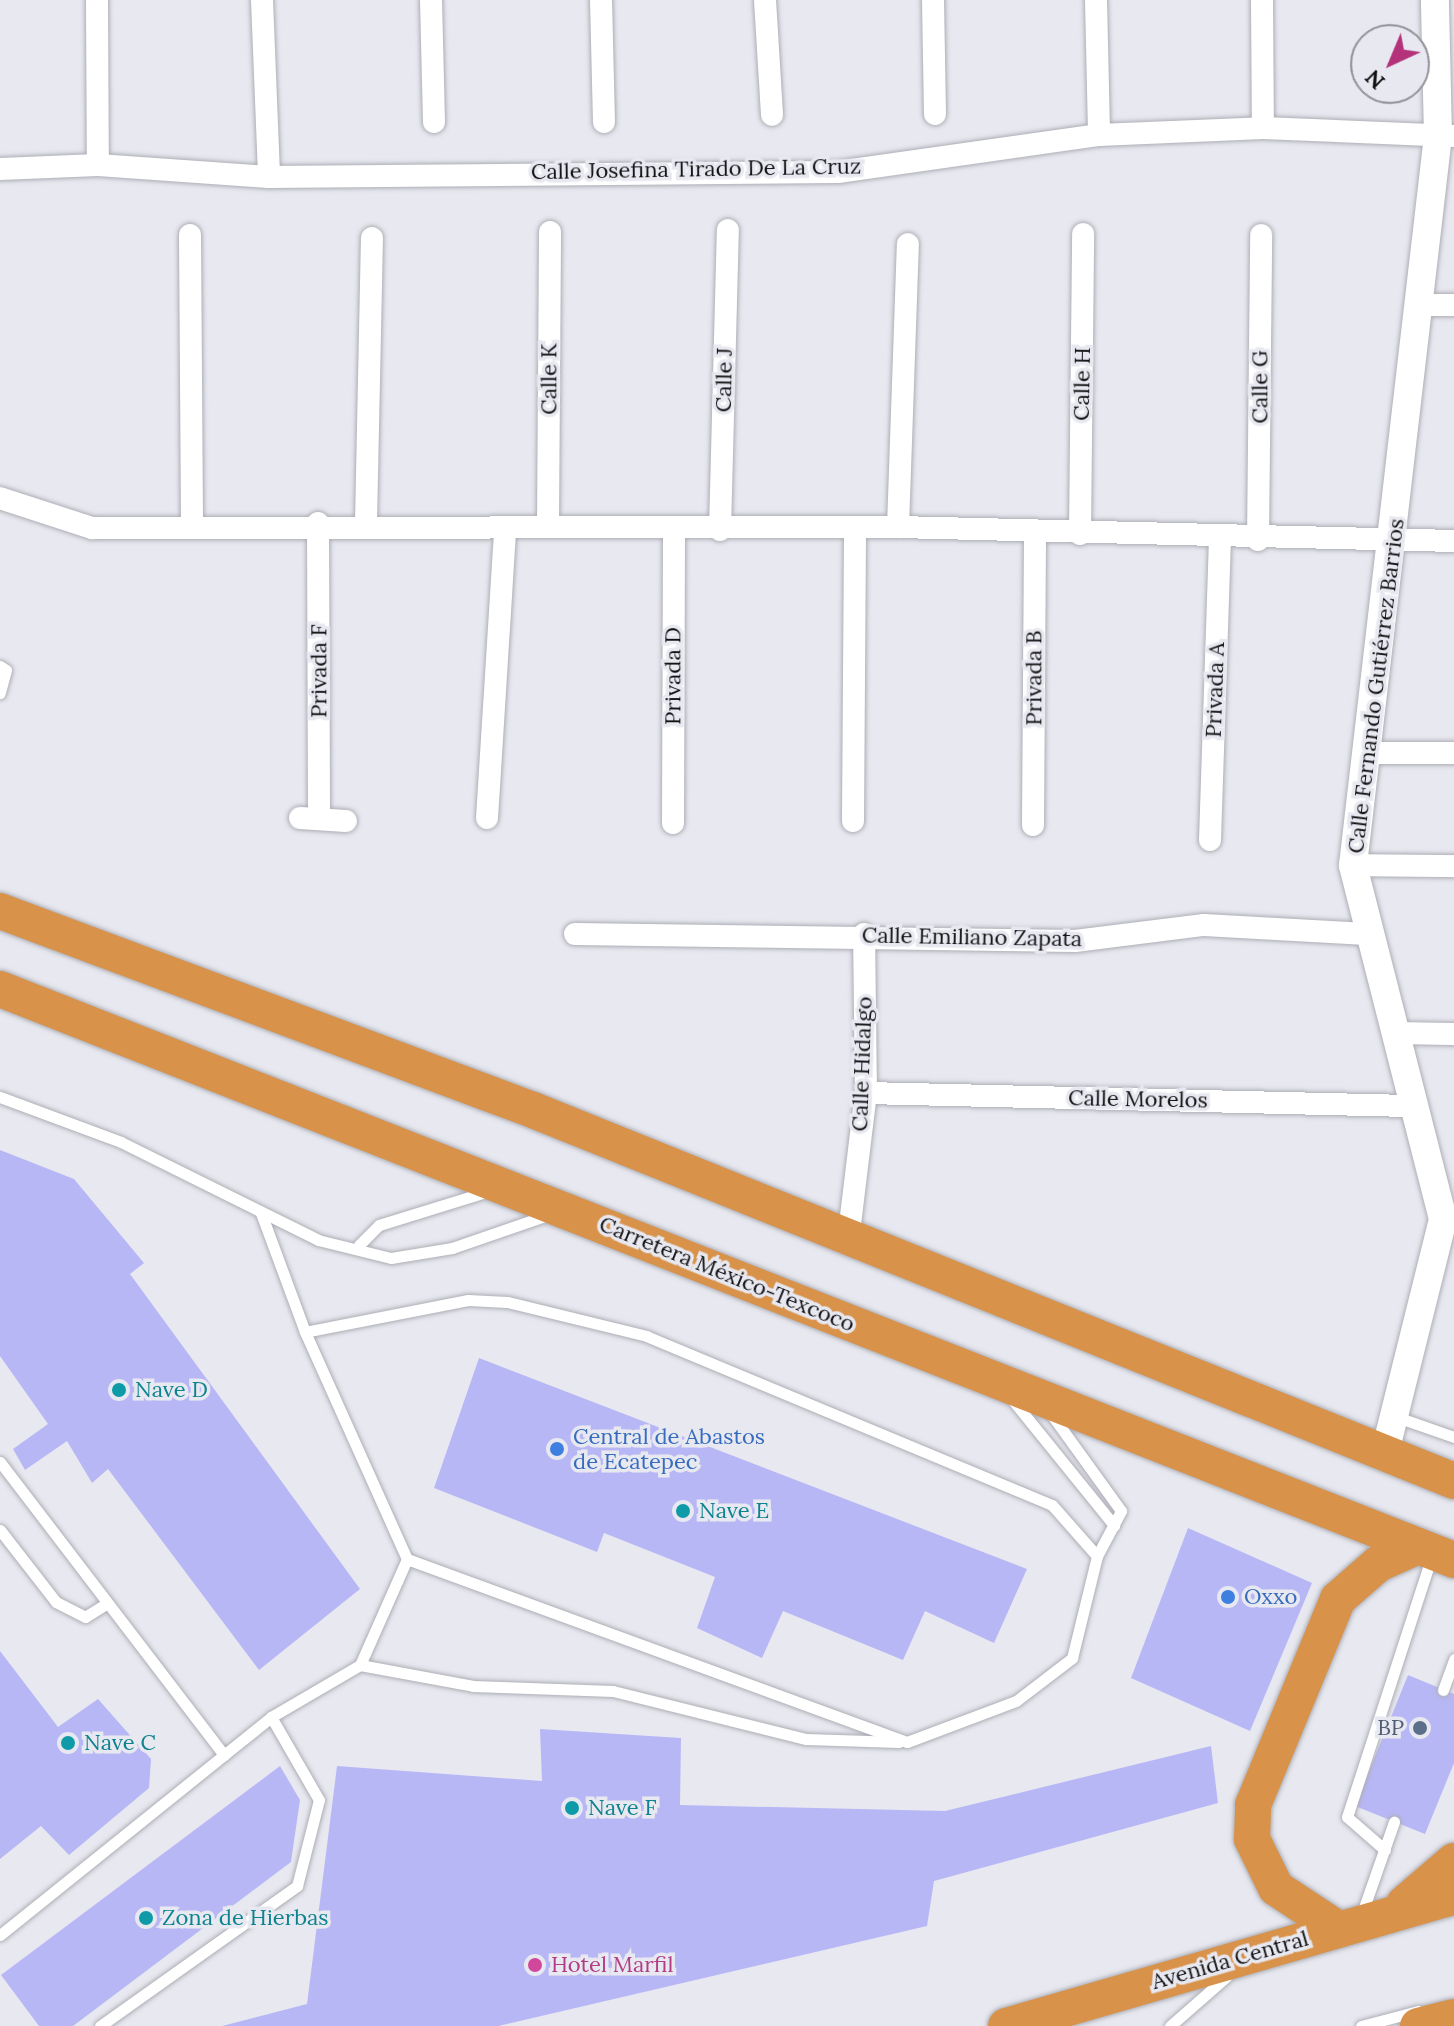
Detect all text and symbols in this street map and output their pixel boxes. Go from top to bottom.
north arrow [1350,24,1430,104]
text: N [1359,64,1391,96]
street label: Calle Josefina Tirado De La Cruz [531,153,861,185]
street label: Calle K [536,343,562,415]
street label: Calle J [710,347,738,413]
street label: Calle H [1068,347,1096,421]
street label: Calle G [1247,350,1273,424]
street label: Calle Fernando Gutiérrez Barrios [1342,517,1410,855]
street label: Privada F [306,624,332,718]
street label: Privada D [660,627,686,725]
street label: Privada B [1021,630,1047,726]
street label: Privada A [1200,642,1230,738]
street label: Calle Emiliano Zapata [862,922,1082,952]
street label: Calle Hidalgo [846,996,878,1132]
street label: Calle Morelos [1068,1085,1208,1113]
street label: Carretera México-Texcoco [595,1211,859,1337]
place label: Nave D [135,1377,208,1403]
marker: Nave D [110,1381,128,1399]
place label: Central de Abastos de Ecatepec [573,1423,765,1474]
marker: Central de Abastos de Ecatepec [548,1440,566,1458]
place label: Nave E [699,1498,769,1524]
marker: Nave E [674,1502,692,1520]
place label: Oxxo [1244,1584,1297,1610]
marker: Oxxo [1219,1588,1237,1606]
place label: BP [1377,1715,1404,1741]
marker: BP [1411,1719,1429,1737]
place label: Nave C [84,1730,156,1756]
marker: Nave C [59,1734,77,1752]
place label: Nave F [588,1795,657,1821]
marker: Nave F [563,1799,581,1817]
place label: Zona de Hierbas [162,1905,329,1931]
marker: Zona de Hierbas [137,1909,155,1927]
street label: Avenida Central [1149,1925,1311,1995]
place label: Hotel Marfil [551,1952,674,1978]
marker: Hotel Marfil [526,1956,544,1974]

